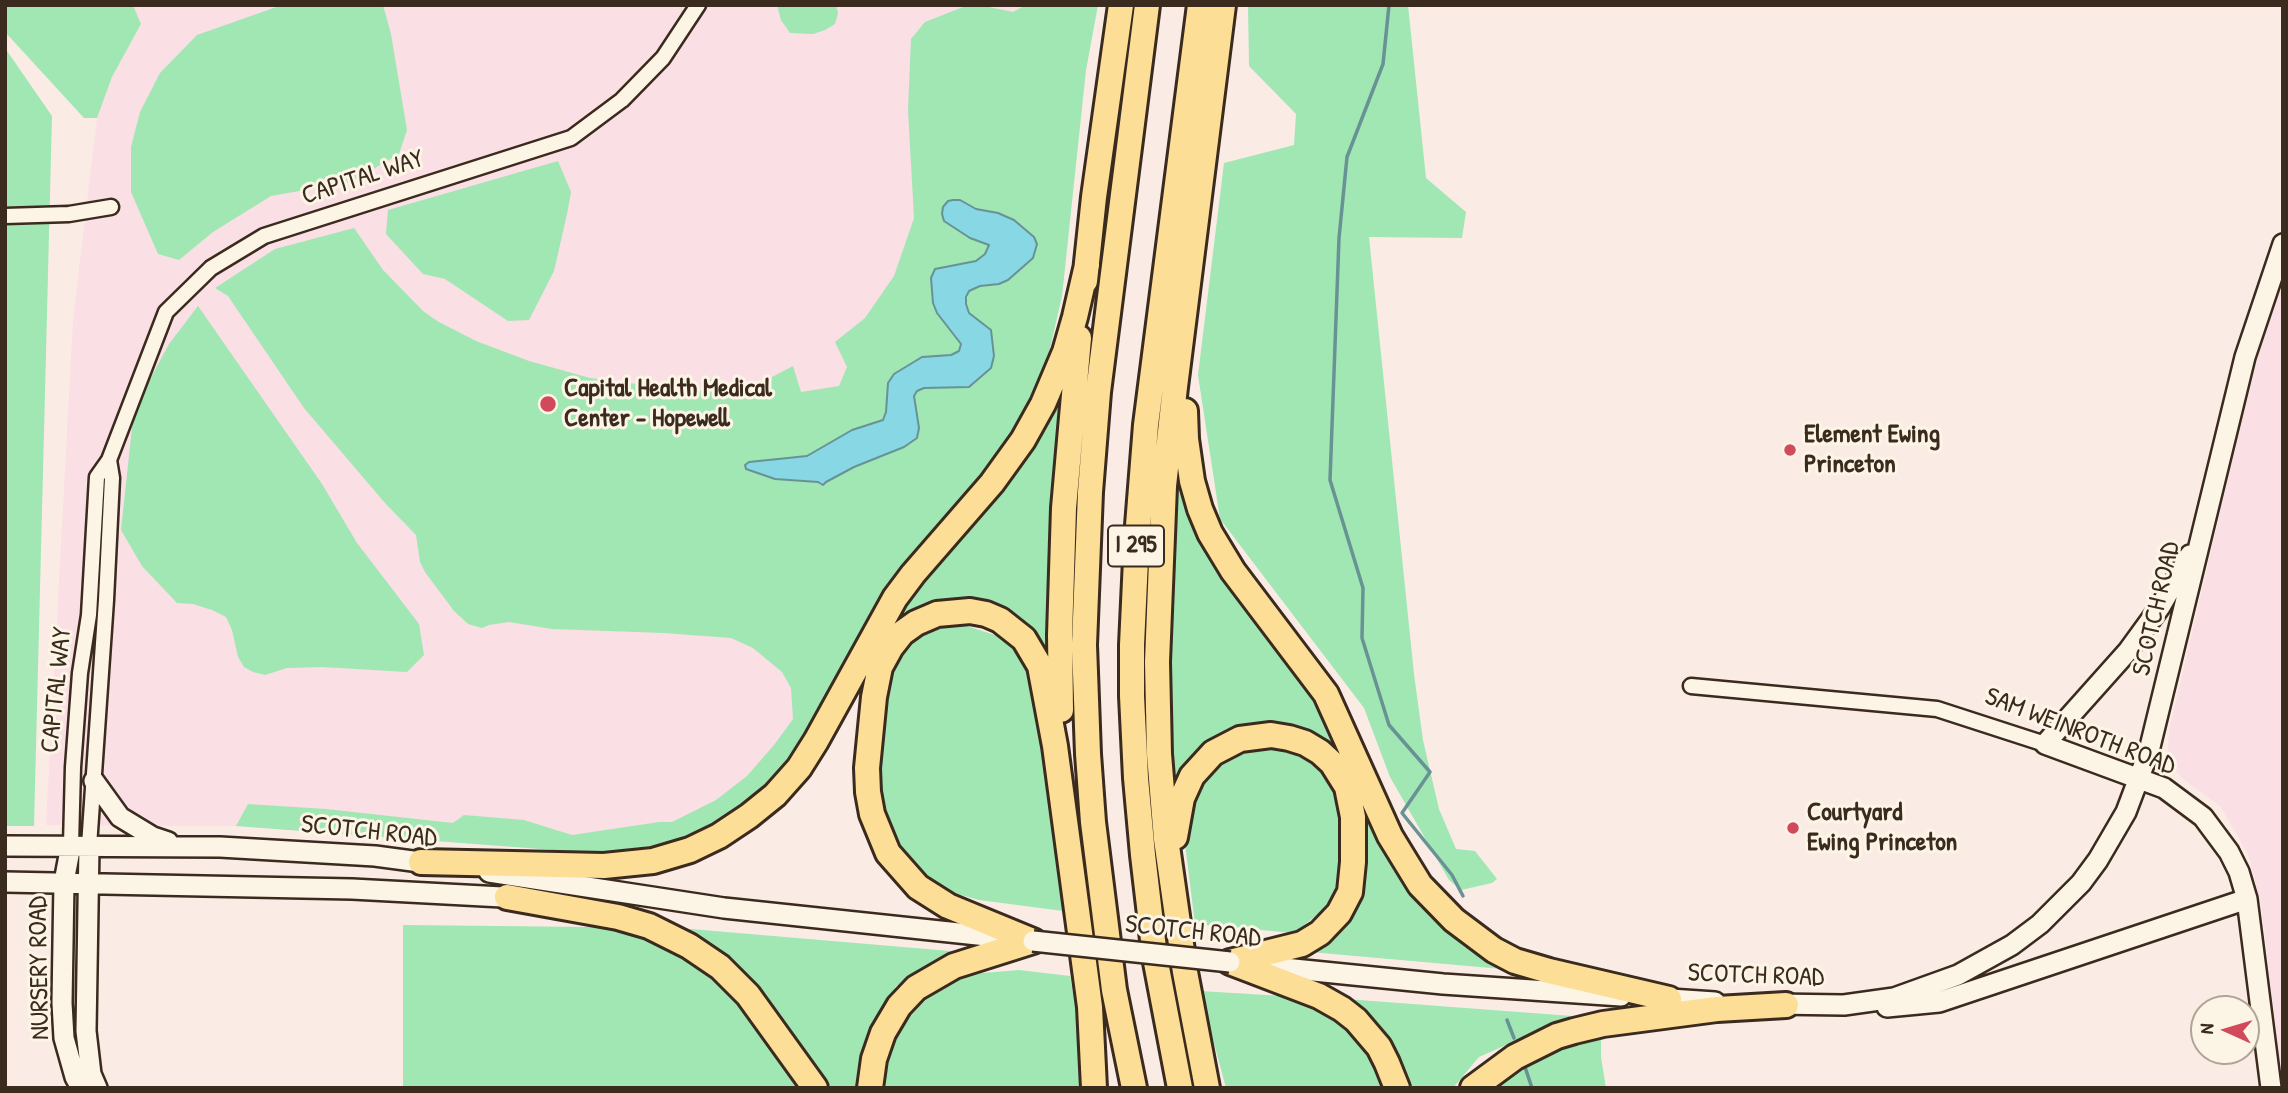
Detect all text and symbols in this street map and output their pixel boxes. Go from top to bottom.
street label: CAPITAL WAY [298,144,428,212]
place label: Capital Health Medical Center - Hopewell [564,373,772,434]
marker: Capital Health Medical Center - Hopewell [538,394,558,414]
place label: Element Ewing Princeton [1804,419,1940,480]
marker: Element Ewing Princeton [1782,442,1798,458]
road number: I 295 [1108,526,1164,566]
street label: SCOTCH ROAD [2126,539,2188,679]
street label: CAPITAL WAY [35,626,79,754]
street label: SAM WEINROTH ROAD [1980,681,2180,783]
place label: Courtyard Ewing Princeton [1807,797,1957,858]
street label: SCOTCH ROAD [299,809,439,855]
marker: Courtyard Ewing Princeton [1785,820,1801,836]
street label: NURSERY ROAD [23,896,57,1040]
street label: SCOTCH ROAD [1123,909,1263,955]
street label: SCOTCH ROAD [1687,958,1825,994]
north arrow [2190,995,2260,1065]
text: N [2193,1023,2219,1035]

